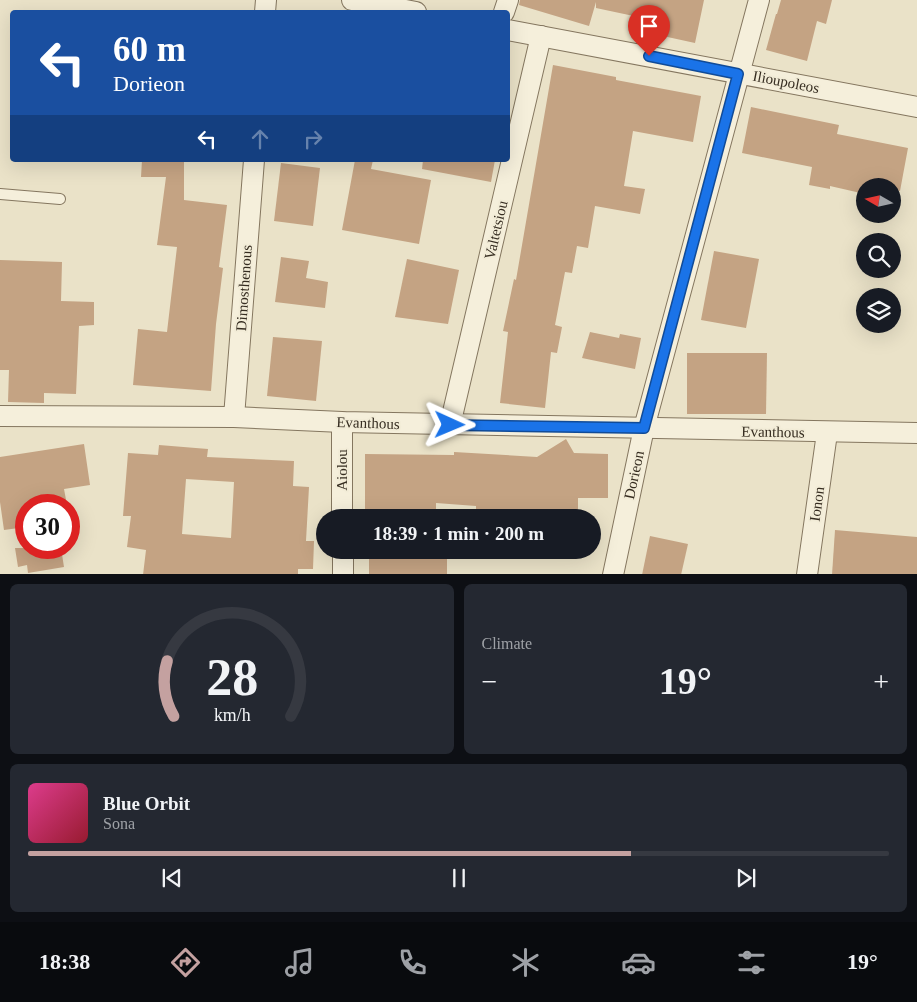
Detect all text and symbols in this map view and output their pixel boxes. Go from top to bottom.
pin [628,5,670,56]
icon: arrive [635,12,663,40]
icon: left [30,30,95,95]
text: 60 m [113,30,186,69]
street label: Ilioupoleos [751,68,821,96]
text: Dorieon [113,71,185,96]
icon: left [193,125,221,153]
icon: ahead [246,125,274,153]
icon: right [299,125,327,153]
north arrow [856,178,901,222]
map controls [856,178,901,333]
street label: Valtetsiou [481,198,511,261]
button: search [856,233,901,278]
street label: Dimosthenous [233,244,255,332]
button: layers [856,288,901,333]
position arrow [423,398,475,450]
street label: Evanthous [336,414,400,432]
street label: Evanthous [741,423,805,441]
street label: Aiolou [334,449,350,491]
street label: Dorieon [621,449,647,501]
street label: Ionon [807,485,827,522]
speed limit sign: 30 [15,494,80,559]
text: 18:39 · 1 min · 200 m [373,523,544,544]
text: Climate [482,635,532,652]
text: 28 [206,649,258,706]
text: 19° [659,660,712,702]
text: − [482,666,497,697]
text: + [873,666,889,697]
text: km/h [213,705,250,725]
text: Blue Orbit [103,793,190,814]
text: Sona [103,815,135,832]
icon: previous [158,864,186,892]
icon: pause [445,864,473,892]
icon: next [732,864,760,892]
icon: directions [168,945,203,980]
icon: music [282,945,317,980]
icon: phone [395,945,430,980]
icon: climate [508,945,543,980]
icon: car [621,945,656,980]
icon: filters [734,945,769,980]
text: 18:38 [39,949,90,974]
text: 19° [847,949,878,974]

